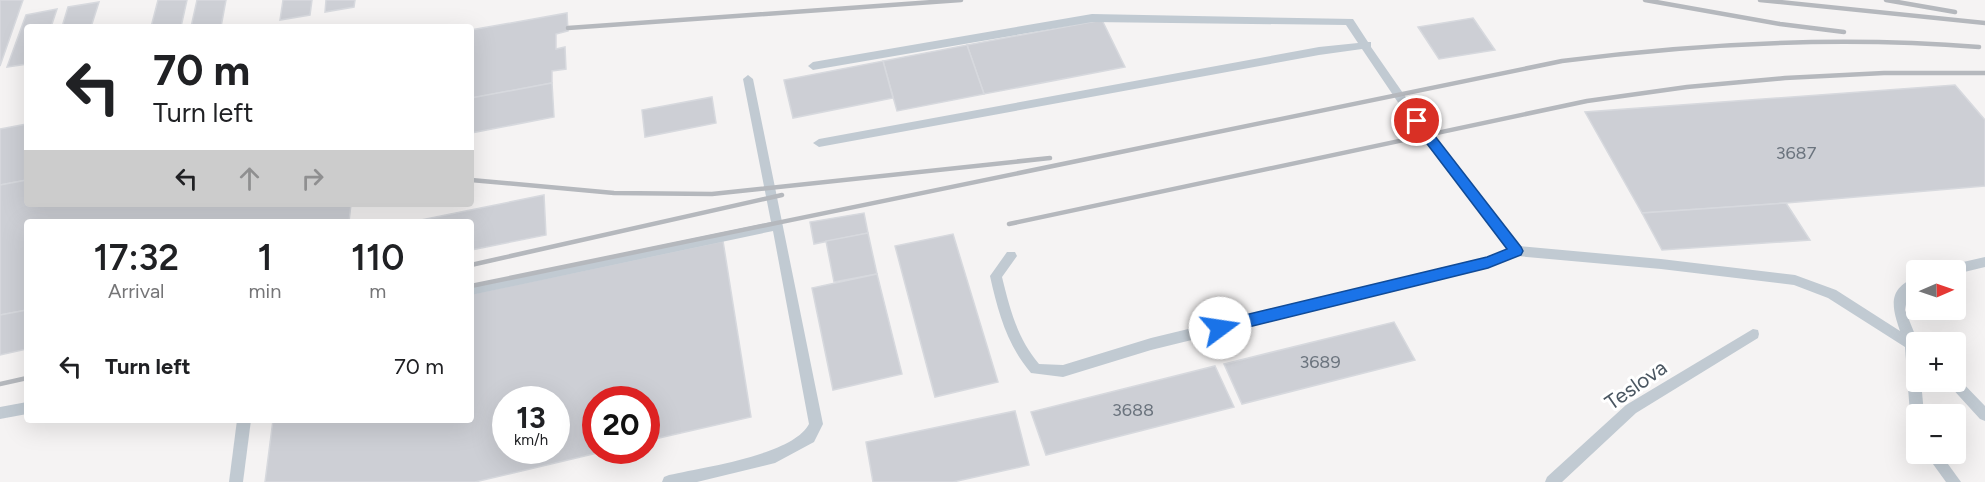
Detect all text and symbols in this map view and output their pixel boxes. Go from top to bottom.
text: 70 m [153,45,250,96]
icon: left [54,48,132,126]
pin [1391,95,1442,146]
text: Turn left [153,96,253,129]
icon: arrive [1400,104,1433,137]
house number: 3687 [1776,142,1817,164]
icon: left [170,162,203,195]
icon: ahead [233,162,266,195]
icon: right [296,162,329,195]
text: 17:32 [94,236,179,279]
text: 1 [257,236,273,279]
text: 110 [351,236,404,279]
north arrow [1906,260,1966,320]
map controls [1906,260,1966,464]
text: Arrival [108,279,165,303]
text: min [249,279,281,303]
text: m [369,279,386,303]
position arrow [1188,296,1252,360]
button: + [1906,332,1966,392]
icon: left [54,350,87,383]
house number: 3689 [1299,351,1341,373]
text: Turn left [105,353,191,380]
text: 70 m [394,353,444,380]
street label: Teslova [1600,354,1671,415]
speed limit sign: 20 [582,386,660,464]
text: 13 [516,399,546,436]
house number: 3688 [1112,399,1154,421]
button: − [1906,404,1966,464]
text: km/h [514,431,548,449]

